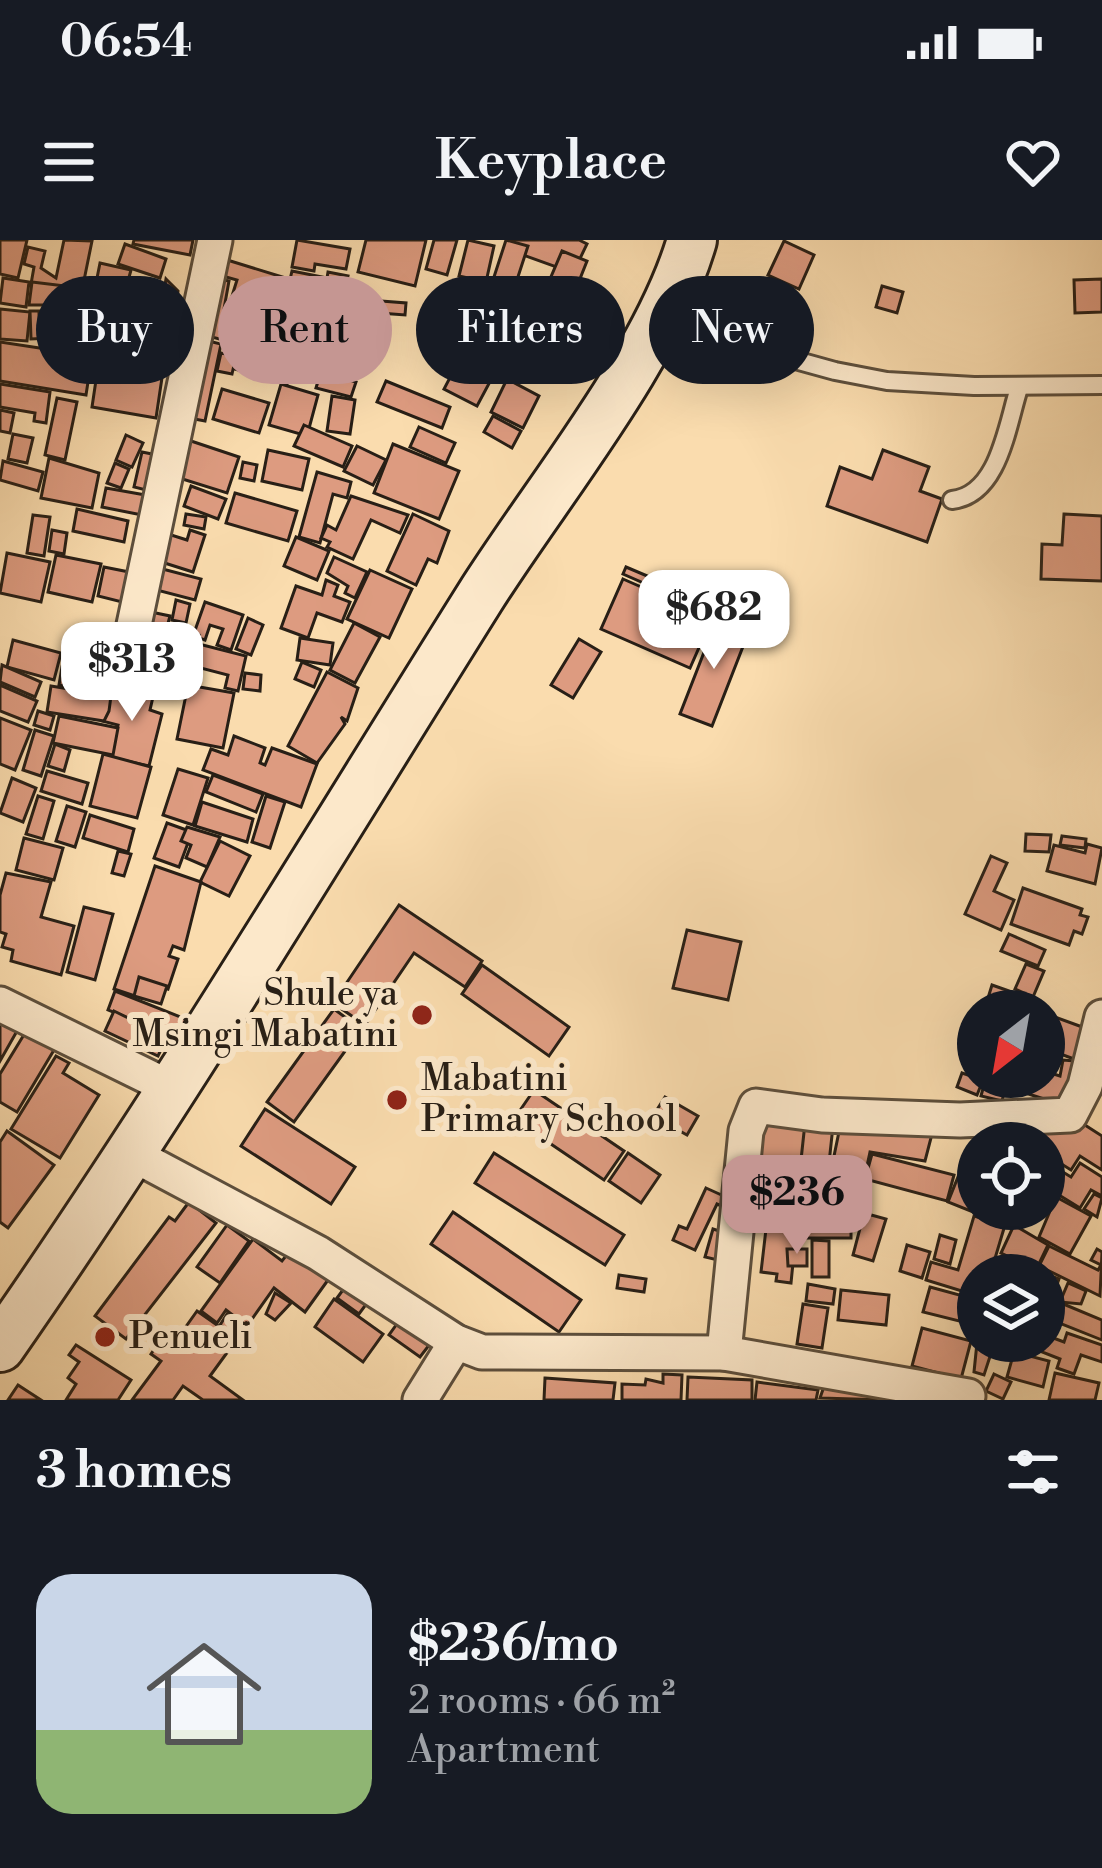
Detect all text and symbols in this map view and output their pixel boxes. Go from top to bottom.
text: 06:54 [60,14,192,71]
text: Keyplace [435,128,667,196]
icon: menu [36,129,102,195]
icon: heart [1000,129,1066,195]
chip: Buy [36,276,194,384]
chip: Rent [218,276,392,384]
chip: Filters [416,276,625,384]
chip: New [649,276,814,384]
pin: $682 [643,570,785,672]
text: $682 [666,584,762,633]
pin: $313 [61,622,203,724]
text: $313 [88,636,176,685]
place label: Shule ya Msingi Mabatini [132,972,399,1058]
north arrow [957,990,1065,1098]
map controls [957,990,1065,1362]
marker: Shule ya Msingi Mabatini [409,1002,435,1028]
place label: Mabatini Primary School [421,1057,677,1143]
marker: Mabatini Primary School [384,1087,410,1113]
button: locate [957,1122,1065,1230]
pin: $236 [726,1155,868,1257]
text: $236 [749,1169,845,1218]
button: layers [957,1254,1065,1362]
place label: Penueli [129,1315,252,1360]
marker: Penueli [92,1324,118,1350]
icon: filters [1000,1439,1066,1505]
text: 3 homes [36,1440,232,1504]
text: $236/mo [408,1613,619,1677]
icon: home [132,1622,276,1766]
text: 2 rooms · 66 m² [408,1677,675,1726]
text: Apartment [408,1726,600,1775]

